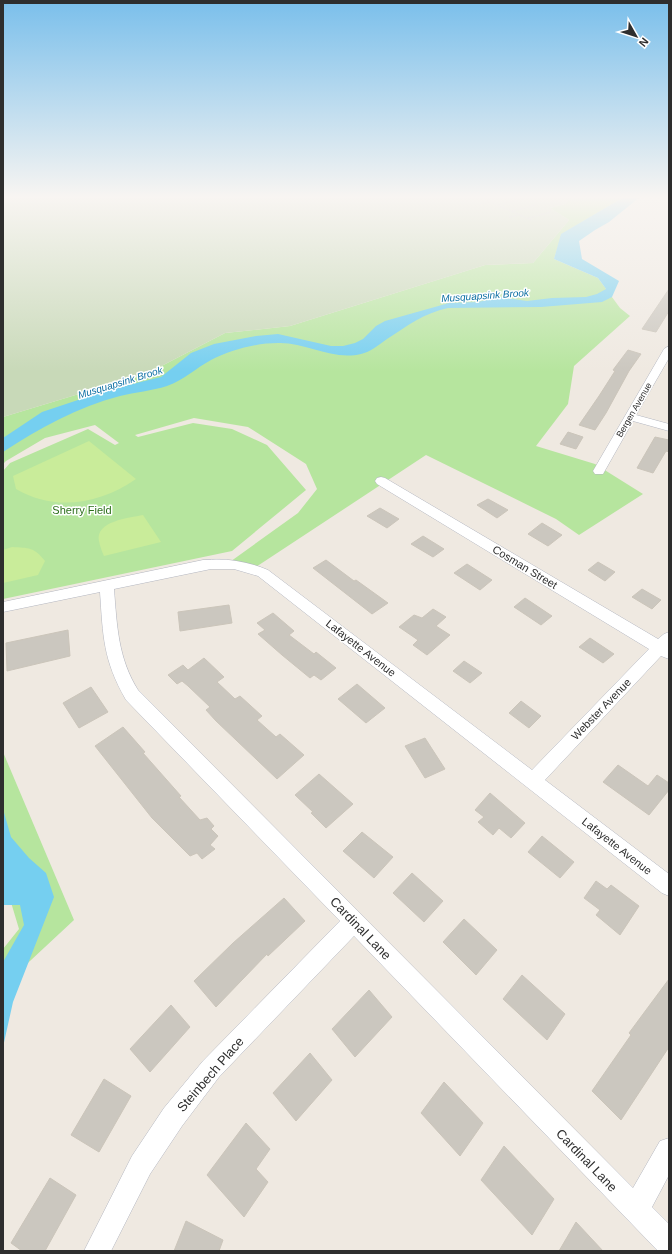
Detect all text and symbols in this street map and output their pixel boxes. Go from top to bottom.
north arrow [616,16,656,56]
text: N [637,35,651,49]
water label: Musquapsink Brook [441,287,530,304]
water label: Musquapsink Brook [77,364,165,401]
street label: Bergen Avenue [614,381,654,439]
park label: Sherry Field [52,504,112,516]
street label: Cosman Street [490,543,560,591]
street label: Lafayette Avenue [324,617,398,679]
street label: Webster Avenue [569,676,633,742]
street label: Lafayette Avenue [580,815,654,877]
street label: Cardinal Lane [327,894,394,963]
street label: Steinbech Place [174,1034,247,1115]
street label: Cardinal Lane [553,1126,620,1195]

